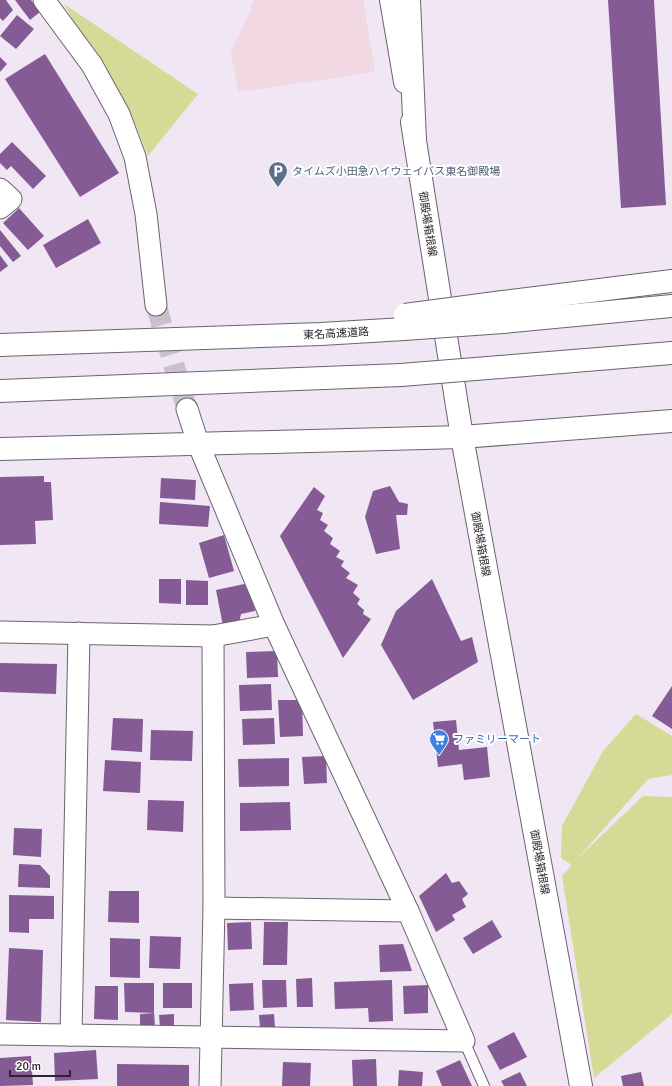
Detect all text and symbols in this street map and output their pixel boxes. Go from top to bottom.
parking icon: タイムズ小田急ハイウェイバス東名御殿場 [267,160,289,188]
place label: タイムズ小田急ハイウェイバス東名御殿場 [292,165,500,178]
street label: 御殿場箱根線 [416,189,439,258]
street label: 東名高速道路 [303,325,369,342]
street label: 御殿場箱根線 [468,509,493,578]
supermarket icon: ファミリーマート [428,728,450,756]
place label: ファミリーマート [453,733,541,746]
street label: 御殿場箱根線 [527,827,552,896]
scale bar [10,1052,70,1078]
text: 20 m [16,1059,41,1074]

